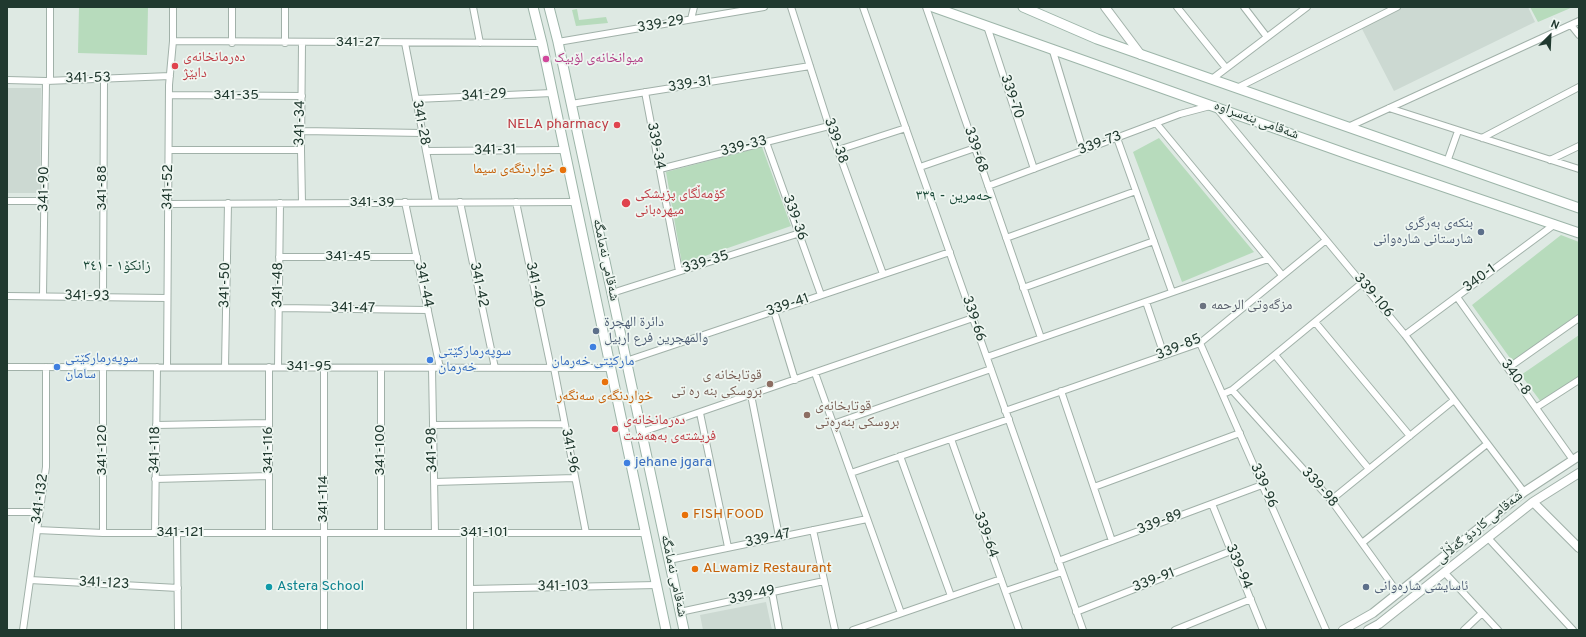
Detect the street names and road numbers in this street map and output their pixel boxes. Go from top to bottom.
street label: 339-29 [636,13,686,37]
street label: 341-27 [336,35,380,51]
street label: 341-53 [65,70,111,88]
street label: 339-31 [667,73,713,97]
street label: 339-70 [996,73,1026,121]
street label: 341-29 [461,86,507,106]
street label: 341-35 [213,88,259,104]
street label: شەقامی بنەسراوە [1211,98,1301,144]
street label: 341-28 [407,99,433,147]
street label: 341-34 [292,100,310,146]
street label: 339-38 [819,116,851,166]
street label: 339-34 [642,121,668,171]
street label: 339-68 [959,125,991,175]
street label: 339-73 [1076,128,1124,160]
street label: 339-33 [719,133,769,161]
street label: 341-31 [474,142,516,160]
street label: 341-52 [160,164,178,210]
street label: 341-88 [95,165,111,211]
street label: 341-90 [36,166,54,212]
street label: 339-36 [778,193,810,243]
street label: 341-39 [349,195,395,211]
street label: شەقامی نەمامگە [588,217,622,303]
street label: 339-35 [681,248,731,278]
street label: 341-45 [325,249,371,265]
street label: 341-44 [410,261,436,309]
street label: 341-42 [465,261,491,309]
street label: 341-40 [521,261,547,309]
street label: 340-1 [1460,261,1500,297]
street label: 341-50 [217,262,235,308]
street label: 341-48 [270,262,288,308]
street label: 339-106 [1350,270,1396,322]
street label: 341-93 [64,288,110,306]
street label: 339-41 [764,291,812,321]
street label: 339-66 [957,294,989,344]
street label: 341-47 [331,300,375,318]
street label: 339-85 [1154,331,1204,365]
street label: 340-8 [1496,357,1534,399]
street label: 341-95 [286,359,332,375]
street label: 341-120 [95,424,111,476]
street label: 341-100 [373,424,389,476]
street label: 341-118 [147,426,165,474]
street label: 341-116 [261,426,277,474]
street label: 341-98 [424,427,442,473]
street label: 341-96 [556,427,582,475]
street label: 339-96 [1246,461,1280,511]
street label: 339-98 [1297,465,1341,511]
street label: 341-132 [29,473,53,525]
street label: 341-114 [316,475,332,523]
street label: شەقامی کاردۆ گەڵاڵی [1433,488,1527,568]
street label: 339-89 [1135,507,1185,539]
street label: 339-64 [969,510,1001,560]
street label: 341-121 [156,525,204,541]
street label: 341-101 [460,525,508,541]
street label: 339-47 [744,526,792,552]
street label: شەقامی نەمامگە [656,533,690,619]
street label: 339-94 [1221,542,1255,592]
street label: 339-91 [1130,565,1178,597]
street label: 341-123 [78,574,130,594]
street label: 341-103 [537,578,589,596]
street label: 339-49 [727,583,777,609]

